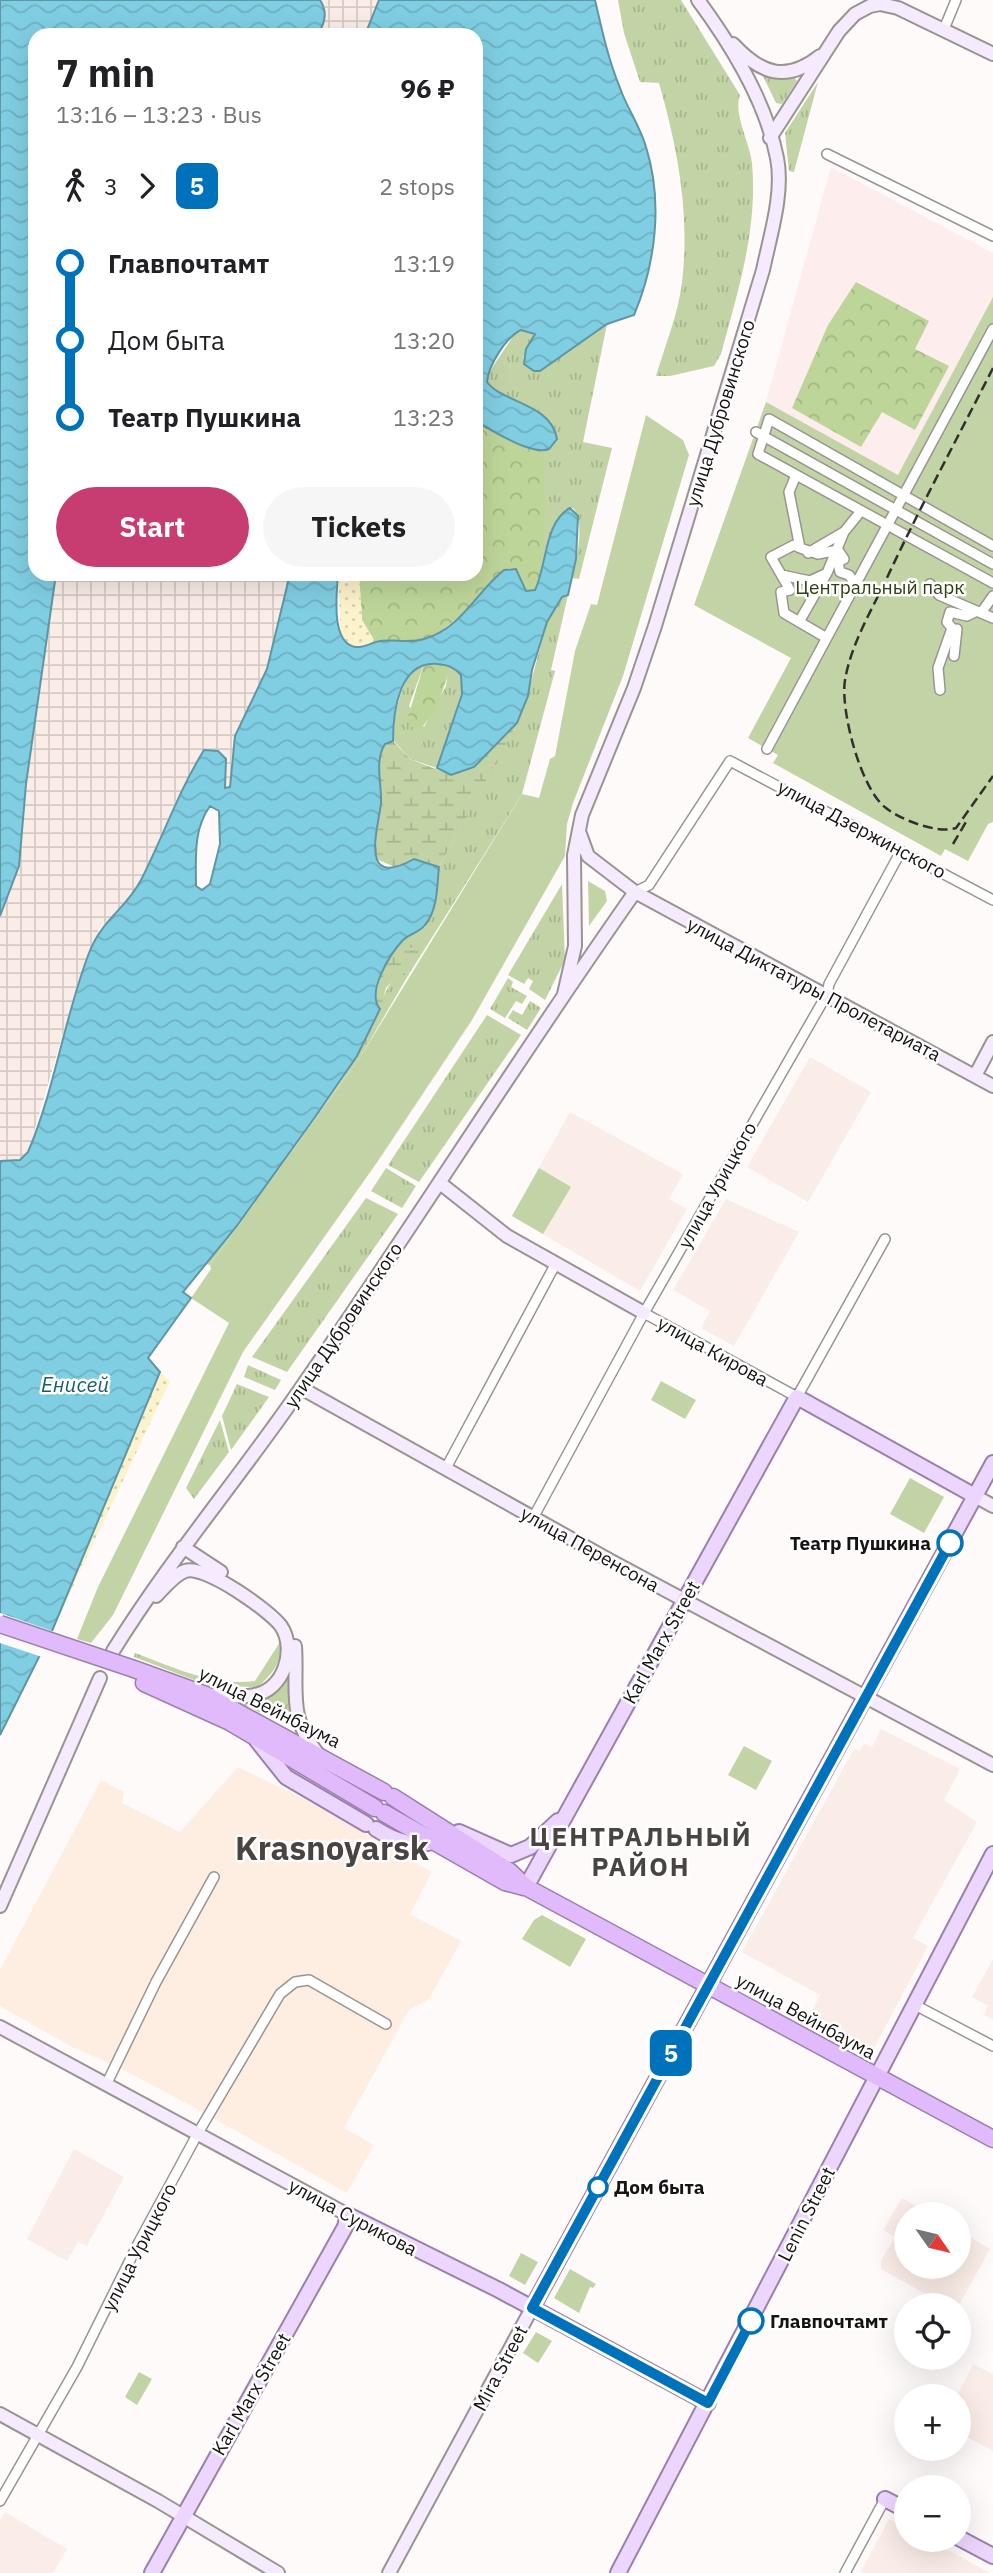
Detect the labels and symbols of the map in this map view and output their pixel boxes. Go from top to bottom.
street label: улица Дубровинского [680,316,760,510]
park label: Центральный парк [795,575,965,599]
street label: улица Дзержинского [774,774,950,884]
street label: улица Диктатуры Пролетариата [683,912,945,1066]
street label: улица Урицкого [672,1118,762,1252]
street label: улица Дубровинского [279,1238,407,1412]
street label: улица Кирова [653,1311,773,1391]
water label: Енисей [41,1370,109,1398]
street label: улица Перенсона [517,1501,663,1597]
marker: Театр Пушкина [937,1530,963,1556]
place label: Театр Пушкина [790,1531,931,1555]
street label: Karl Marx Street [617,1576,705,1708]
street label: улица Вейнбаума [195,1661,345,1753]
district label: ЦЕНТРАЛЬНЫЙ РАЙОН [529,1819,753,1883]
district label: Krasnoyarsk [235,1826,430,1869]
street label: улица Вейнбаума [732,1968,880,2064]
line badge: 5 [648,2030,694,2076]
street label: Lenin Street [772,2163,840,2265]
street label: улица Сурикова [285,2173,421,2261]
place label: Дом быта [614,2175,705,2199]
marker: Дом быта [588,2177,608,2197]
street label: улица Урицкого [96,2179,182,2315]
north arrow [894,2202,971,2278]
marker: Главпочтамт [738,2308,764,2334]
place label: Главпочтамт [770,2309,888,2333]
street label: Mira Street [467,2321,533,2415]
street label: Karl Marx Street [206,2329,296,2459]

